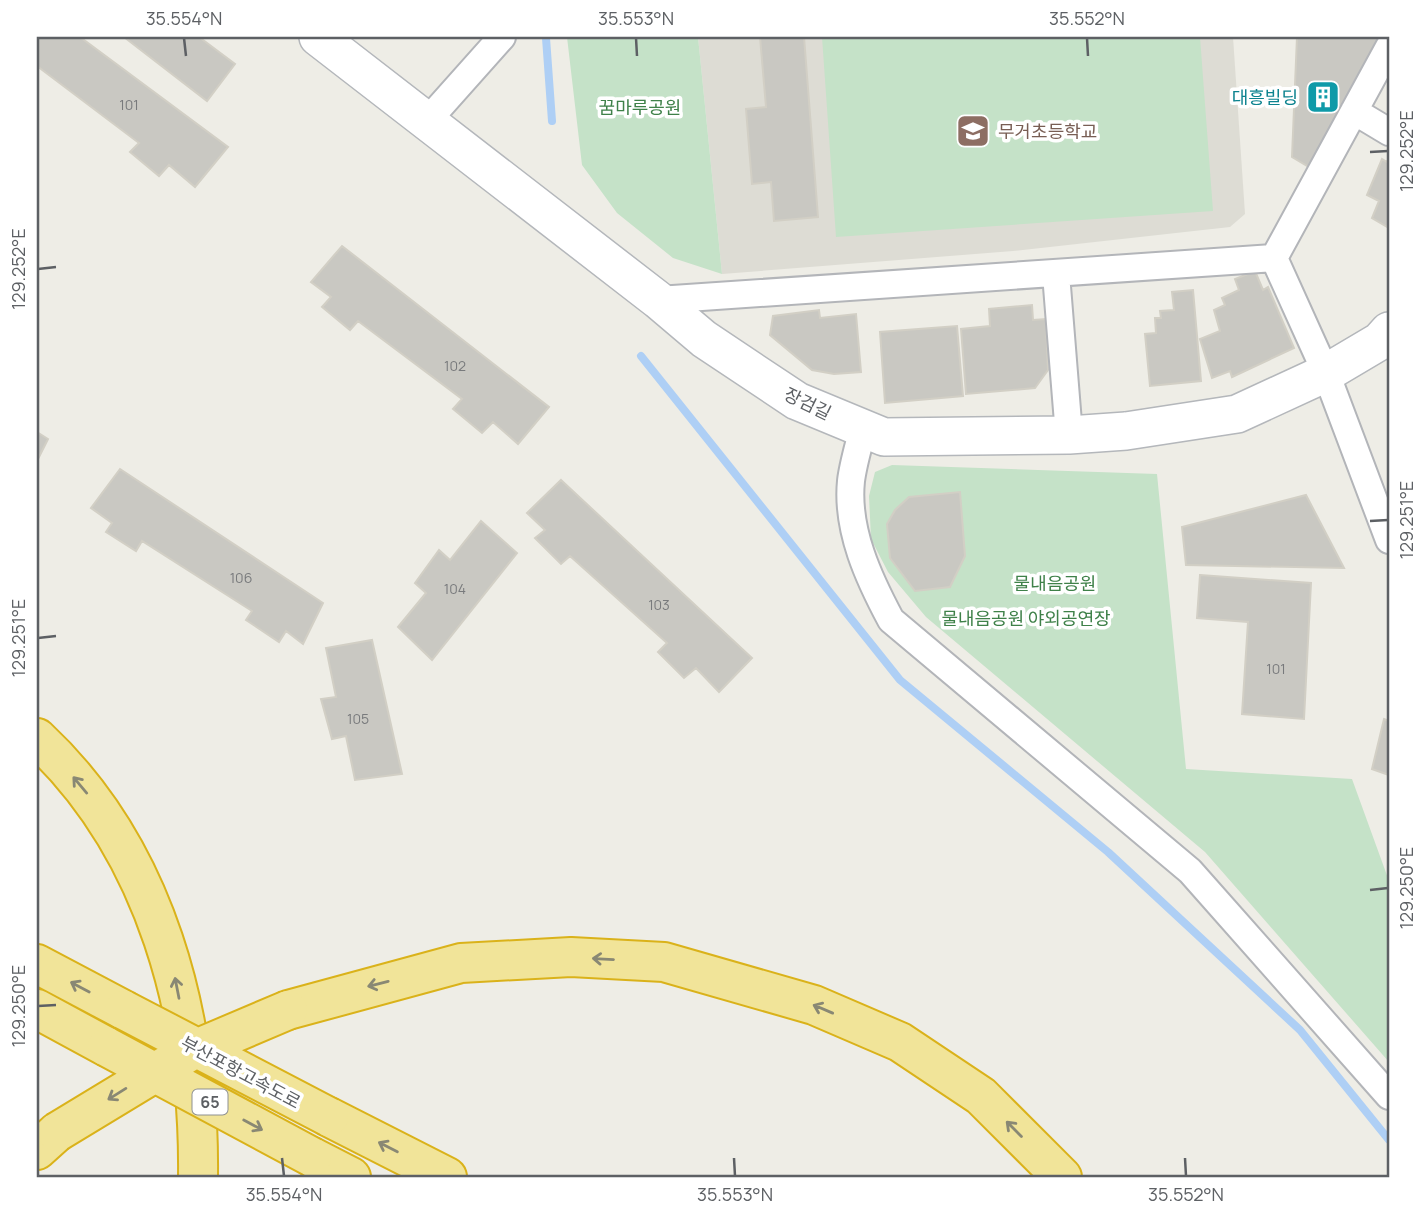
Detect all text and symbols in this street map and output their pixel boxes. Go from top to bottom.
text: 35.554°N [146,6,222,30]
text: 35.553°N [598,6,674,30]
text: 35.552°N [1049,6,1125,30]
building icon: 대흥빌딩 [1304,78,1342,116]
place label: 대흥빌딩 [1232,85,1298,109]
house number: 101 [119,95,139,114]
park label: 꿈마루공원 [599,95,681,119]
text: 129.252°E [1394,110,1418,192]
school or university icon: 무거초등학교 [954,112,992,150]
place label: 무거초등학교 [998,119,1097,143]
text: 129.252°E [6,228,30,310]
house number: 102 [444,356,466,375]
street label: 장검길 [780,381,836,425]
text: 129.251°E [1394,481,1418,559]
house number: 106 [230,568,252,587]
park label: 물내음공원 [1014,571,1096,595]
house number: 104 [444,579,466,598]
house number: 103 [648,595,670,614]
text: 129.251°E [6,599,30,677]
park label: 물내음공원 야외공연장 [941,606,1111,630]
house number: 101 [1266,659,1286,678]
house number: 105 [347,709,369,728]
one-way arrow [72,777,88,795]
text: 129.250°E [1394,847,1418,929]
one-way arrow [592,952,615,965]
text: 129.250°E [6,965,30,1047]
one-way arrow [170,977,183,1000]
one-way arrow [367,978,390,991]
one-way arrow [70,980,91,994]
one-way arrow [813,1002,835,1015]
street label: 부산포항고속도로 [177,1030,305,1114]
one-way arrow [108,1087,128,1101]
road number: 65 [192,1090,228,1114]
one-way arrow [242,1119,263,1132]
one-way arrow [1006,1121,1023,1138]
one-way arrow [378,1140,399,1154]
text: 35.554°N [246,1182,322,1206]
text: 35.553°N [697,1182,773,1206]
text: 35.552°N [1148,1182,1224,1206]

